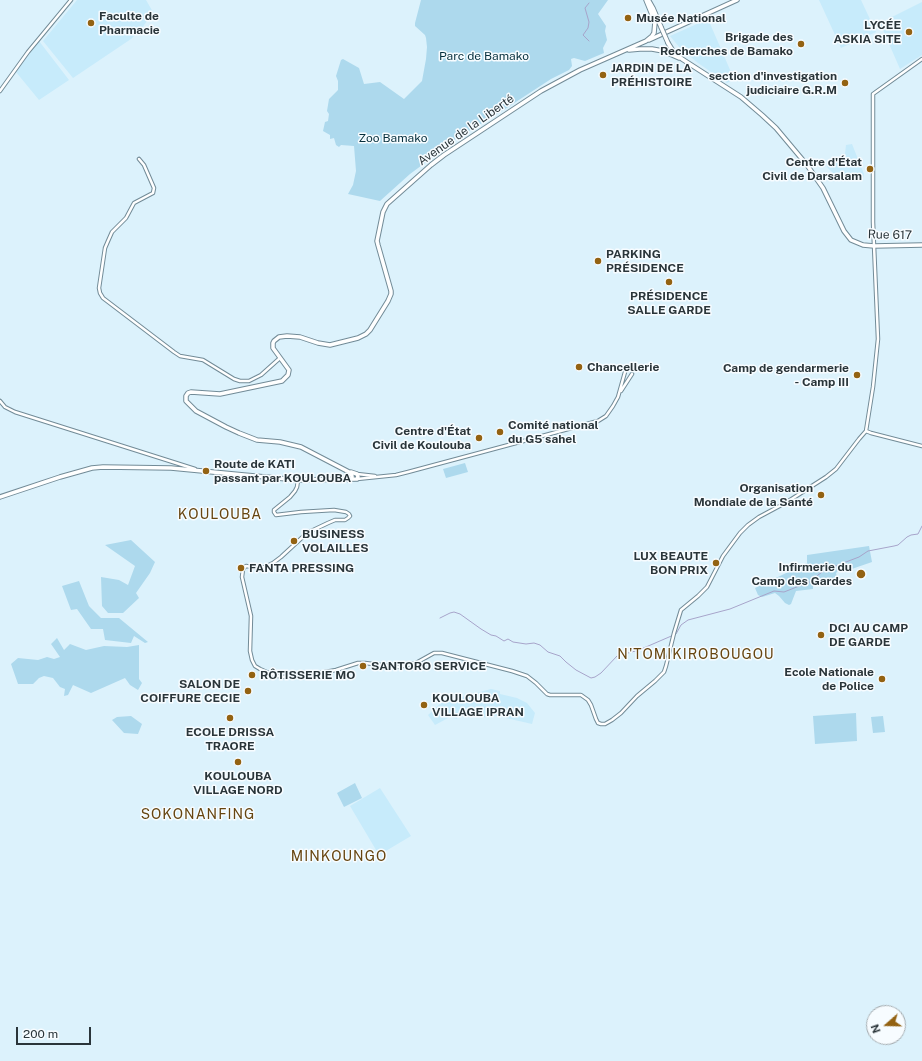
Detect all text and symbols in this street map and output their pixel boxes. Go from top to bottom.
place label: Faculte de Pharmacie [99,9,160,37]
place label: Musée National [636,11,726,25]
marker: Musée National [623,13,633,23]
marker: Faculte de Pharmacie [86,18,96,28]
place label: LYCÉE ASKIA SITE [833,18,901,46]
marker: LYCÉE ASKIA SITE [904,27,914,37]
place label: Brigade des Recherches de Bamako [660,30,793,58]
marker: Brigade des Recherches de Bamako [796,39,806,49]
park label: Parc de Bamako [439,49,529,63]
place label: JARDIN DE LA PRÉHISTOIRE [611,61,692,89]
place label: section d'investigation judiciaire G.R.M [709,69,837,97]
marker: JARDIN DE LA PRÉHISTOIRE [598,70,608,80]
marker: section d'investigation judiciaire G.R.M [840,78,850,88]
street label: Avenue de la Liberté [415,91,517,169]
park label: Zoo Bamako [359,131,427,145]
place label: Centre d'État Civil de Darsalam [762,155,862,183]
marker: Centre d'État Civil de Darsalam [865,164,875,174]
street label: Rue 617 [868,227,912,243]
place label: PARKING PRÉSIDENCE [606,247,684,275]
marker: PARKING PRÉSIDENCE [593,256,603,266]
marker: PRÉSIDENCE SALLE GARDE [664,277,674,287]
place label: PRÉSIDENCE SALLE GARDE [627,289,711,317]
place label: Chancellerie [587,360,659,374]
place label: Camp de gendarmerie - Camp III [723,361,849,389]
marker: Chancellerie [574,362,584,372]
marker: Camp de gendarmerie - Camp III [852,370,862,380]
place label: Comité national du G5 sahel [508,418,598,446]
place label: Centre d'État Civil de Koulouba [372,424,471,452]
marker: Comité national du G5 sahel [495,427,505,437]
marker: Centre d'État Civil de Koulouba [474,433,484,443]
place label: Route de KATI passant par KOULOUBA [214,457,351,485]
marker: Route de KATI passant par KOULOUBA [201,466,211,476]
place label: Organisation Mondiale de la Santé [694,481,813,509]
marker: Organisation Mondiale de la Santé [816,490,826,500]
district label: KOULOUBA [178,507,262,523]
place label: BUSINESS VOLAILLES [302,527,369,555]
marker: BUSINESS VOLAILLES [289,536,299,546]
place label: LUX BEAUTE BON PRIX [633,549,708,577]
marker: LUX BEAUTE BON PRIX [711,558,721,568]
place label: Infirmerie du Camp des Gardes [751,560,852,588]
place label: FANTA PRESSING [249,561,354,575]
marker: FANTA PRESSING [236,563,246,573]
marker: Infirmerie du Camp des Gardes [855,568,867,580]
place label: DCI AU CAMP DE GARDE [829,621,908,649]
marker: DCI AU CAMP DE GARDE [816,630,826,640]
district label: N'TOMIKIROBOUGOU [617,647,775,663]
place label: SANTORO SERVICE [371,659,486,673]
marker: SANTORO SERVICE [358,661,368,671]
place label: Ecole Nationale de Police [784,665,874,693]
place label: RÔTISSERIE MO [260,668,355,682]
marker: RÔTISSERIE MO [247,670,257,680]
marker: Ecole Nationale de Police [877,674,887,684]
place label: SALON DE COIFFURE CECIE [140,677,240,705]
marker: SALON DE COIFFURE CECIE [243,686,253,696]
place label: KOULOUBA VILLAGE IPRAN [432,691,524,719]
marker: KOULOUBA VILLAGE IPRAN [419,700,429,710]
marker: ECOLE DRISSA TRAORE [225,713,235,723]
place label: ECOLE DRISSA TRAORE [186,725,274,753]
marker: KOULOUBA VILLAGE NORD [233,757,243,767]
place label: KOULOUBA VILLAGE NORD [193,769,283,797]
district label: SOKONANFING [141,807,255,823]
district label: MINKOUNGO [291,849,387,865]
north arrow [866,1005,906,1045]
scale bar [18,1019,93,1045]
text: N [869,1023,883,1035]
text: 200 m [23,1027,58,1041]

